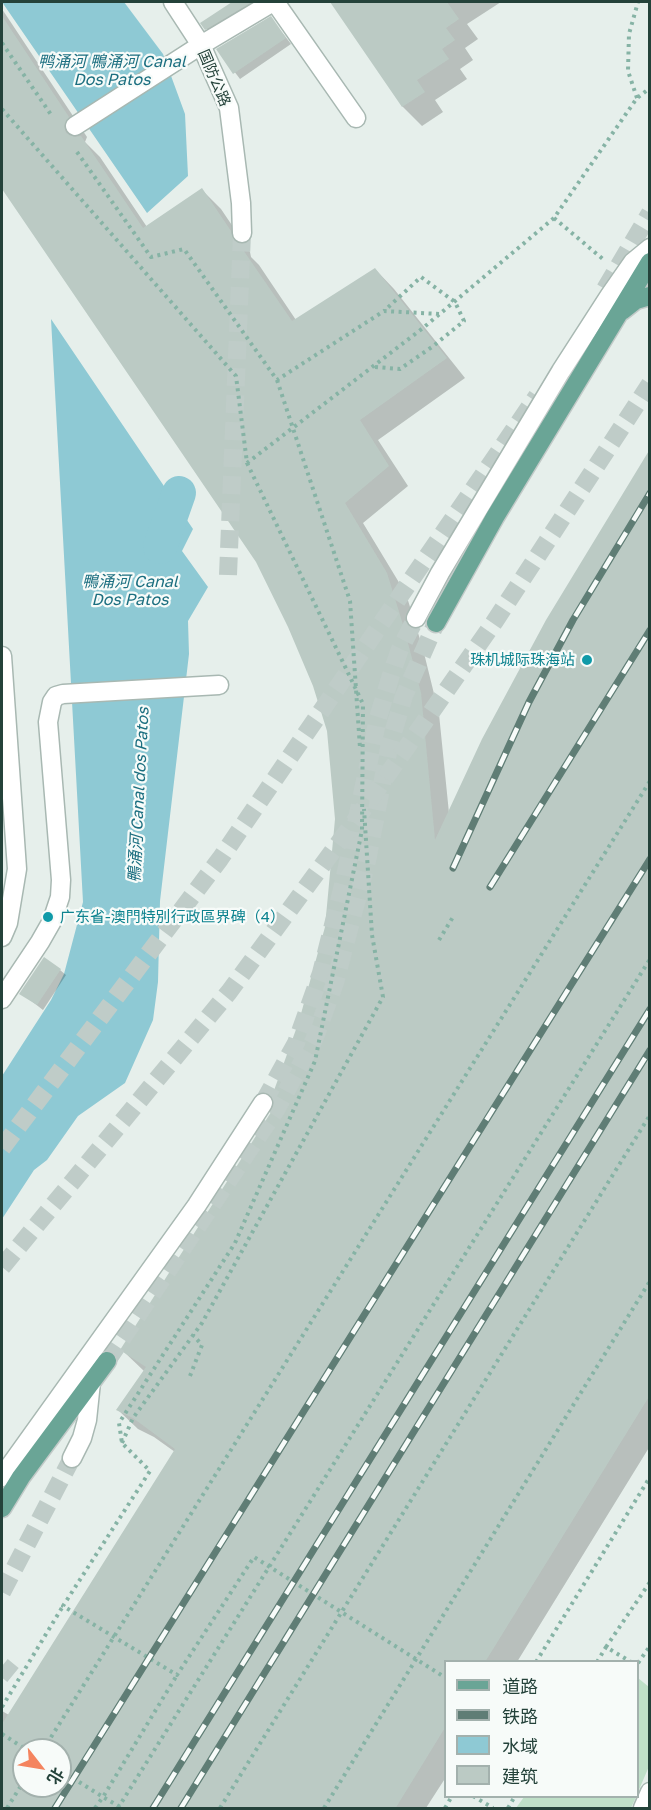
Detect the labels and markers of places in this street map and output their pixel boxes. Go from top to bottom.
place label: 珠机城际珠海站 [470,651,575,669]
marker: 珠机城际珠海站 [580,653,594,667]
place label: 广东省-澳門特別行政區界碑（4） [60,908,285,926]
marker: 广东省-澳門特別行政區界碑（4） [41,910,55,924]

